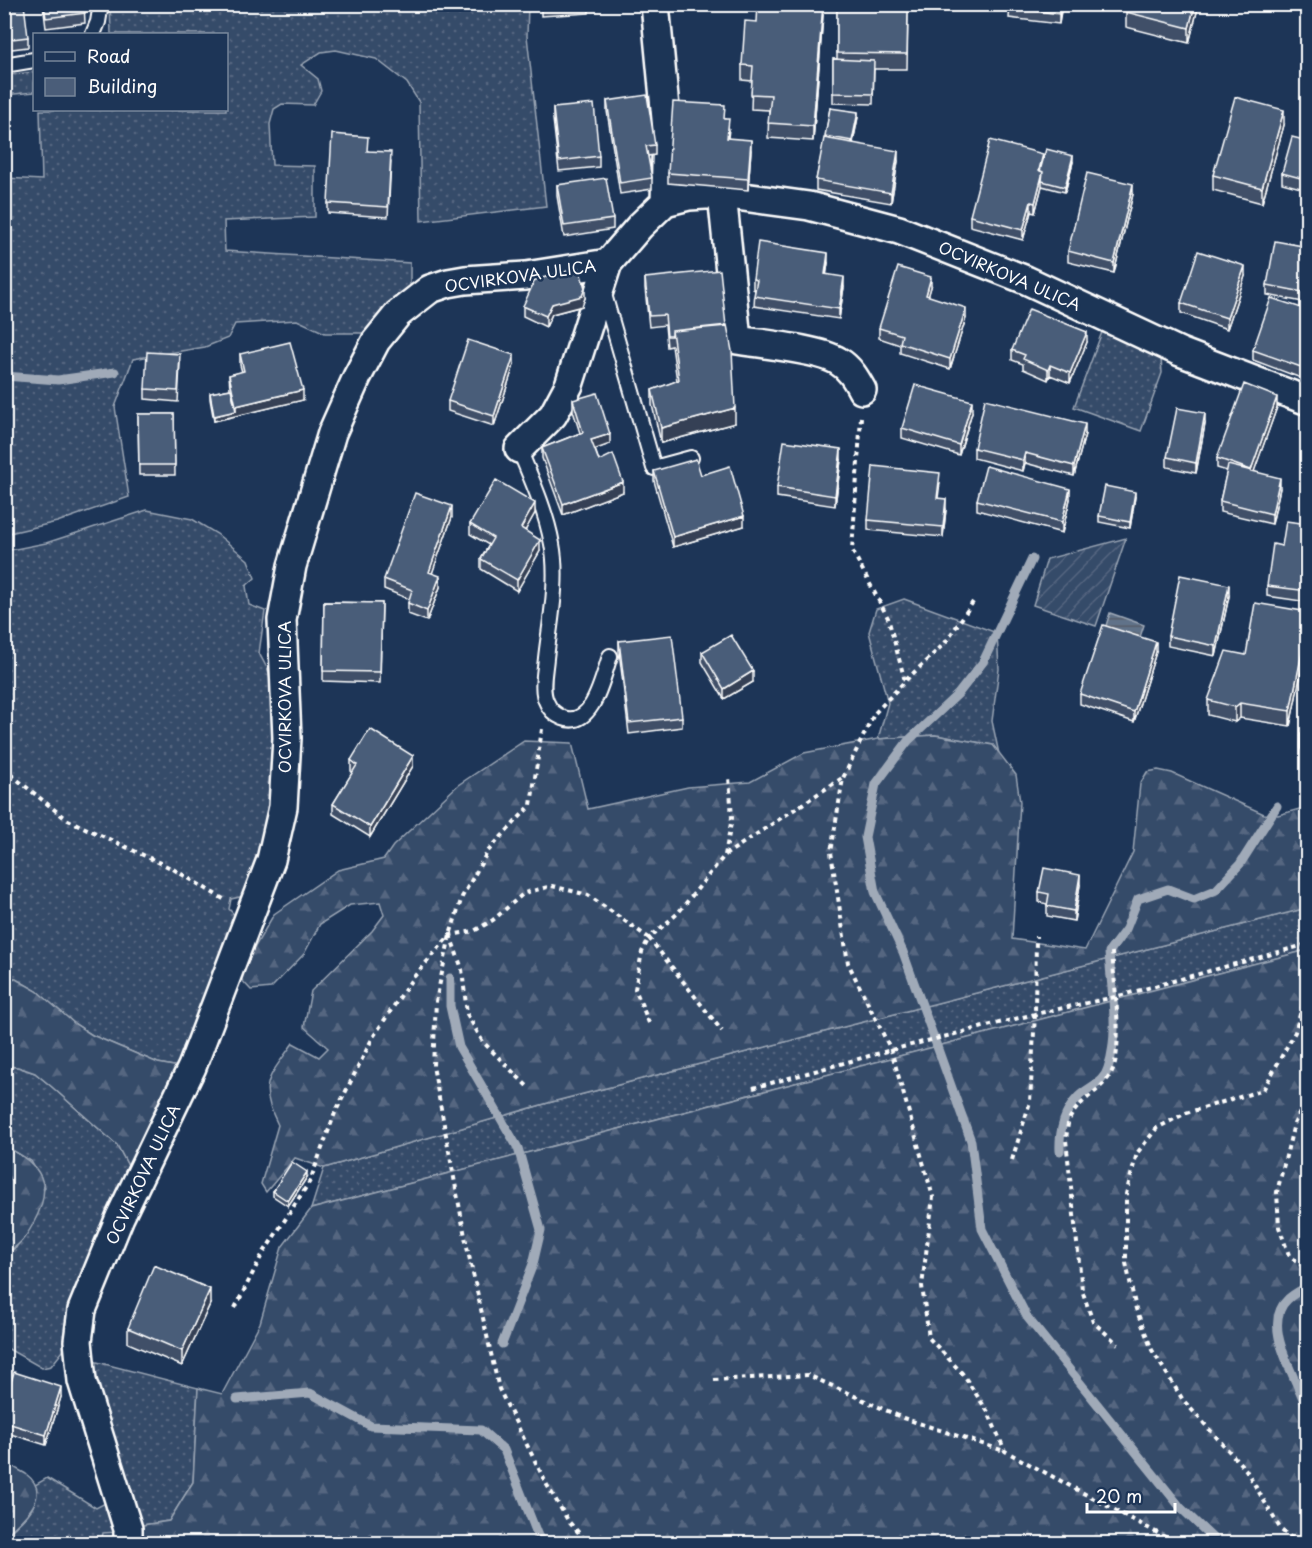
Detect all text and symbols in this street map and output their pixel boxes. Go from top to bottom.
legend [33,33,228,111]
text: Road [87,42,131,69]
text: Building [87,72,157,99]
street label: OCVIRKOVA ULICA [935,234,1085,316]
street label: OCVIRKOVA ULICA [443,252,597,298]
street label: OCVIRKOVA ULICA [272,621,296,773]
street label: OCVIRKOVA ULICA [99,1100,185,1248]
scale bar [1087,1476,1176,1514]
text: 20 m [1096,1482,1142,1509]

